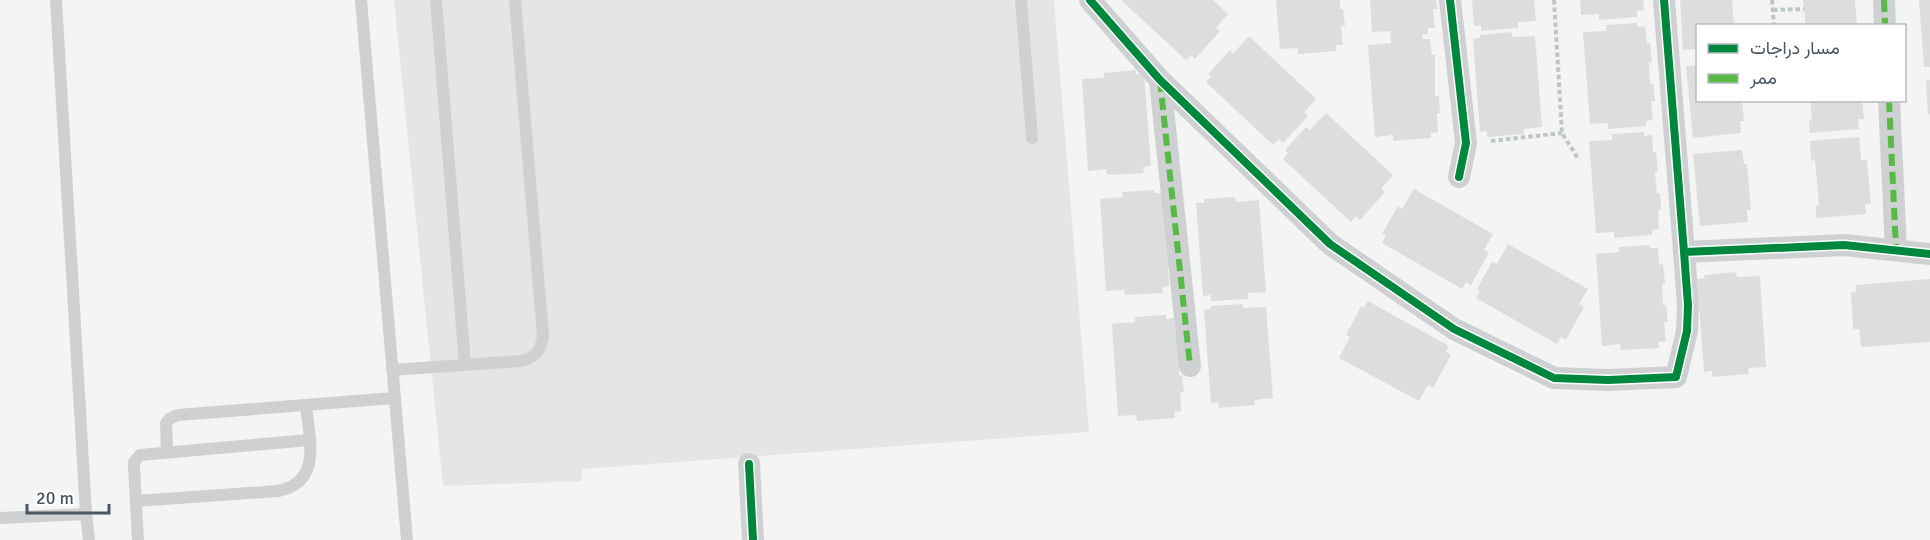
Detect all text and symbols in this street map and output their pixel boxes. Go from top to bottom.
legend [1696,24,1906,102]
text: مسار دراجات [1750,37,1840,59]
text: ممر [1749,67,1777,89]
scale bar [27,477,110,515]
text: 20 m [36,487,74,509]

